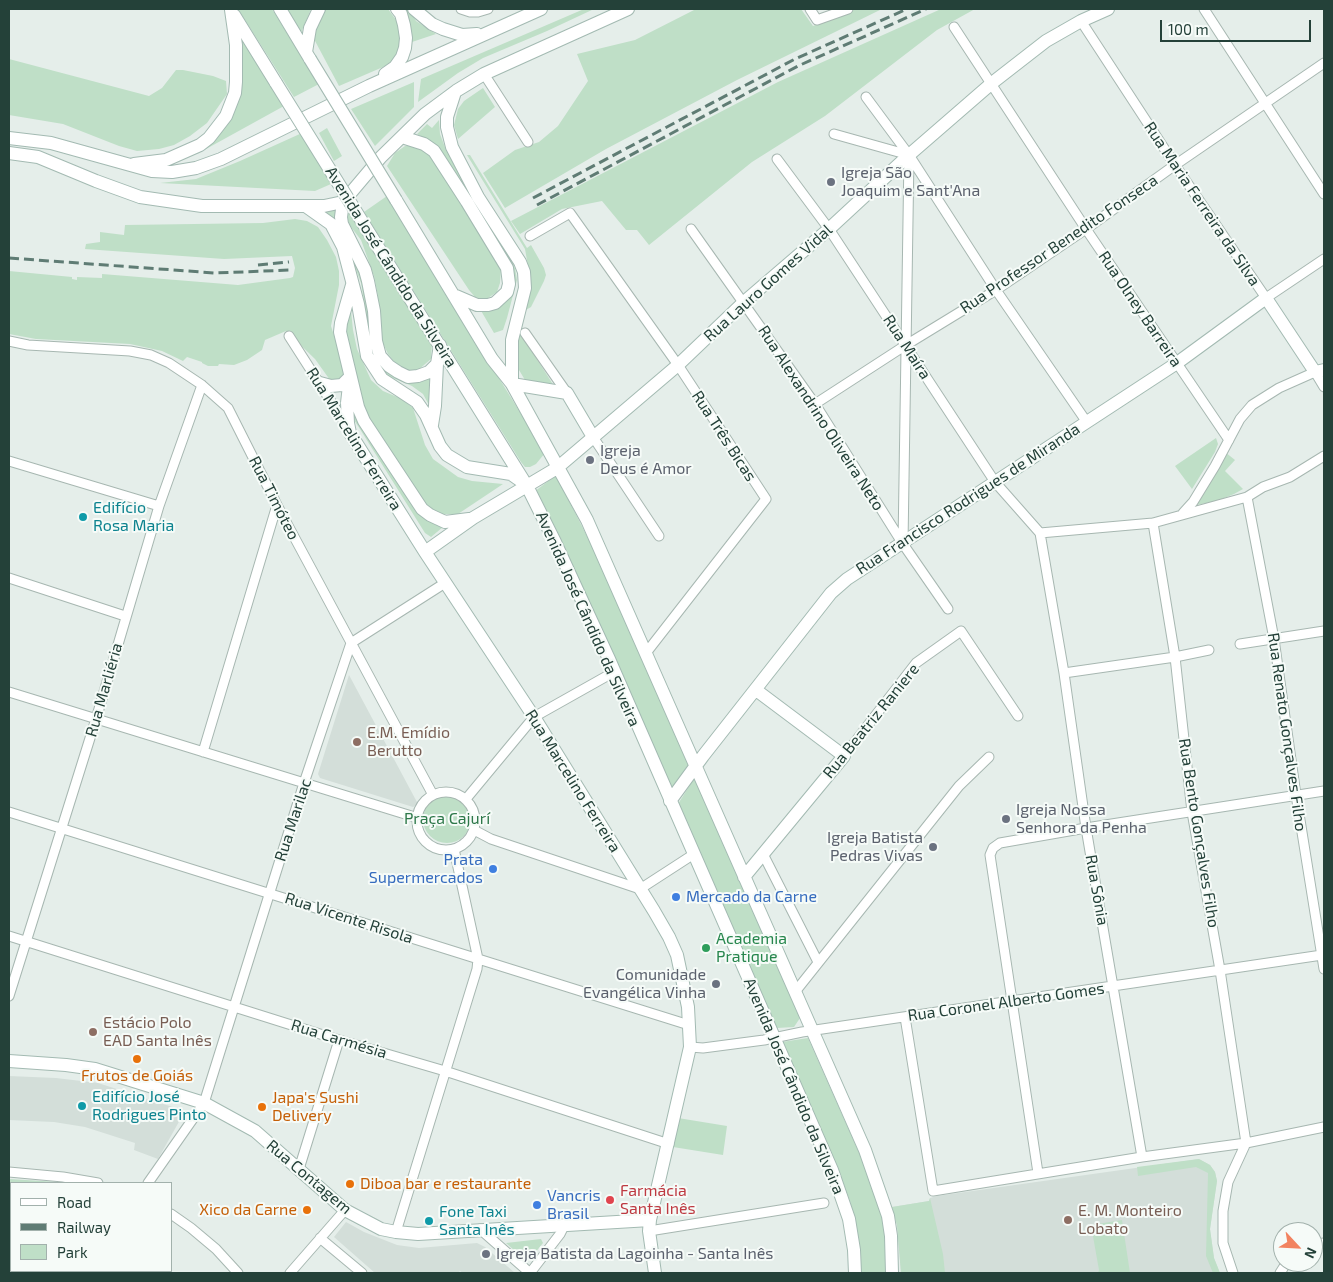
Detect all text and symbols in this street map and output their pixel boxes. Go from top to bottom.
scale bar [1163,10,1314,42]
text: 100 m [1168,20,1209,38]
street label: Rua Maria Ferreira da Silva [1140,118,1264,290]
street label: Avenida José Cândido da Silveira [321,163,461,371]
place label: Igreja São Joaquim e Sant'Ana [841,163,980,201]
street label: Rua Professor Benedito Fonseca [957,171,1161,317]
marker: Igreja São Joaquim e Sant'Ana [825,176,837,188]
street label: Rua Lauro Gomes Vidal [700,220,836,346]
street label: Rua Olney Barreira [1094,247,1186,371]
street label: Rua Maíra [879,311,935,383]
street label: Rua Alexandrino Oliveira Neto [754,322,888,514]
street label: Rua Marcelino Ferreira [302,364,406,514]
street label: Rua Três Bicas [688,387,760,485]
street label: Rua Francisco Rodrigues de Miranda [852,419,1084,579]
place label: Igreja Deus é Amor [600,441,692,479]
street label: Rua Timóteo [245,453,303,543]
marker: Igreja Deus é Amor [584,454,596,466]
place label: Edifício Rosa Maria [93,498,174,536]
street label: Avenida José Cândido da Silveira [532,508,644,730]
marker: Edifício Rosa Maria [77,511,89,523]
street label: Rua Renato Gonçalves Filho [1264,631,1310,833]
street label: Rua Marliéria [81,641,127,739]
street label: Rua Beatriz Raniere [819,660,923,782]
street label: Rua Marcelino Ferreira [521,706,625,856]
place label: E.M. Emídio Berutto [367,723,450,761]
marker: E.M. Emídio Berutto [351,736,363,748]
street label: Rua Bento Gonçalves Filho [1175,737,1223,929]
street label: Rua Marilac [271,776,315,864]
place label: Igreja Nossa Senhora da Penha [1016,800,1147,838]
park label: Praça Cajurí [404,809,490,829]
marker: Igreja Nossa Senhora da Penha [1000,813,1012,825]
place label: Igreja Batista Pedras Vivas [827,828,923,866]
marker: Igreja Batista Pedras Vivas [927,841,939,853]
place label: Prata Supermercados [369,850,483,888]
street label: Rua Sônia [1081,853,1113,927]
marker: Prata Supermercados [487,863,499,875]
place label: Mercado da Carne [686,887,817,907]
street label: Rua Vicente Risola [283,888,415,948]
marker: Mercado da Carne [670,891,682,903]
place label: Academia Pratique [716,929,787,967]
marker: Academia Pratique [700,942,712,954]
place label: Comunidade Evangélica Vinha [583,965,706,1003]
street label: Avenida José Cândido da Silveira [740,975,848,1197]
marker: Comunidade Evangélica Vinha [710,978,722,990]
street label: Rua Coronel Alberto Gomes [906,979,1106,1025]
place label: Estácio Polo EAD Santa Inês [103,1013,212,1051]
street label: Rua Carmésia [289,1015,389,1063]
marker: Estácio Polo EAD Santa Inês [87,1026,99,1038]
marker: Frutos de Goiás [131,1053,143,1065]
place label: Frutos de Goiás [81,1066,193,1086]
place label: Edifício José Rodrigues Pinto [92,1087,207,1125]
place label: Japa's Sushi Delivery [272,1088,359,1126]
marker: Edifício José Rodrigues Pinto [76,1100,88,1112]
marker: Japa's Sushi Delivery [256,1101,268,1113]
street label: Rua Contagem [263,1136,355,1218]
place label: Diboa bar e restaurante [360,1174,531,1194]
marker: Diboa bar e restaurante [344,1178,356,1190]
place label: Farmácia Santa Inês [620,1181,696,1219]
legend [10,1182,172,1272]
place label: Vancris Brasil [547,1186,601,1224]
text: Road [57,1193,92,1211]
marker: Farmácia Santa Inês [604,1194,616,1206]
marker: Vancris Brasil [531,1199,543,1211]
place label: Xico da Carne [199,1200,297,1220]
place label: E. M. Monteiro Lobato [1078,1201,1182,1239]
place label: Fone Taxi Santa Inês [439,1202,515,1240]
marker: Xico da Carne [301,1204,313,1216]
marker: E. M. Monteiro Lobato [1062,1214,1074,1226]
marker: Fone Taxi Santa Inês [423,1215,435,1227]
text: Railway [57,1218,111,1236]
north arrow [1273,1222,1323,1272]
text: Park [57,1243,88,1261]
place label: Igreja Batista da Lagoinha - Santa Inês [496,1244,773,1264]
text: N [1301,1245,1321,1261]
marker: Igreja Batista da Lagoinha - Santa Inês [480,1248,492,1260]

